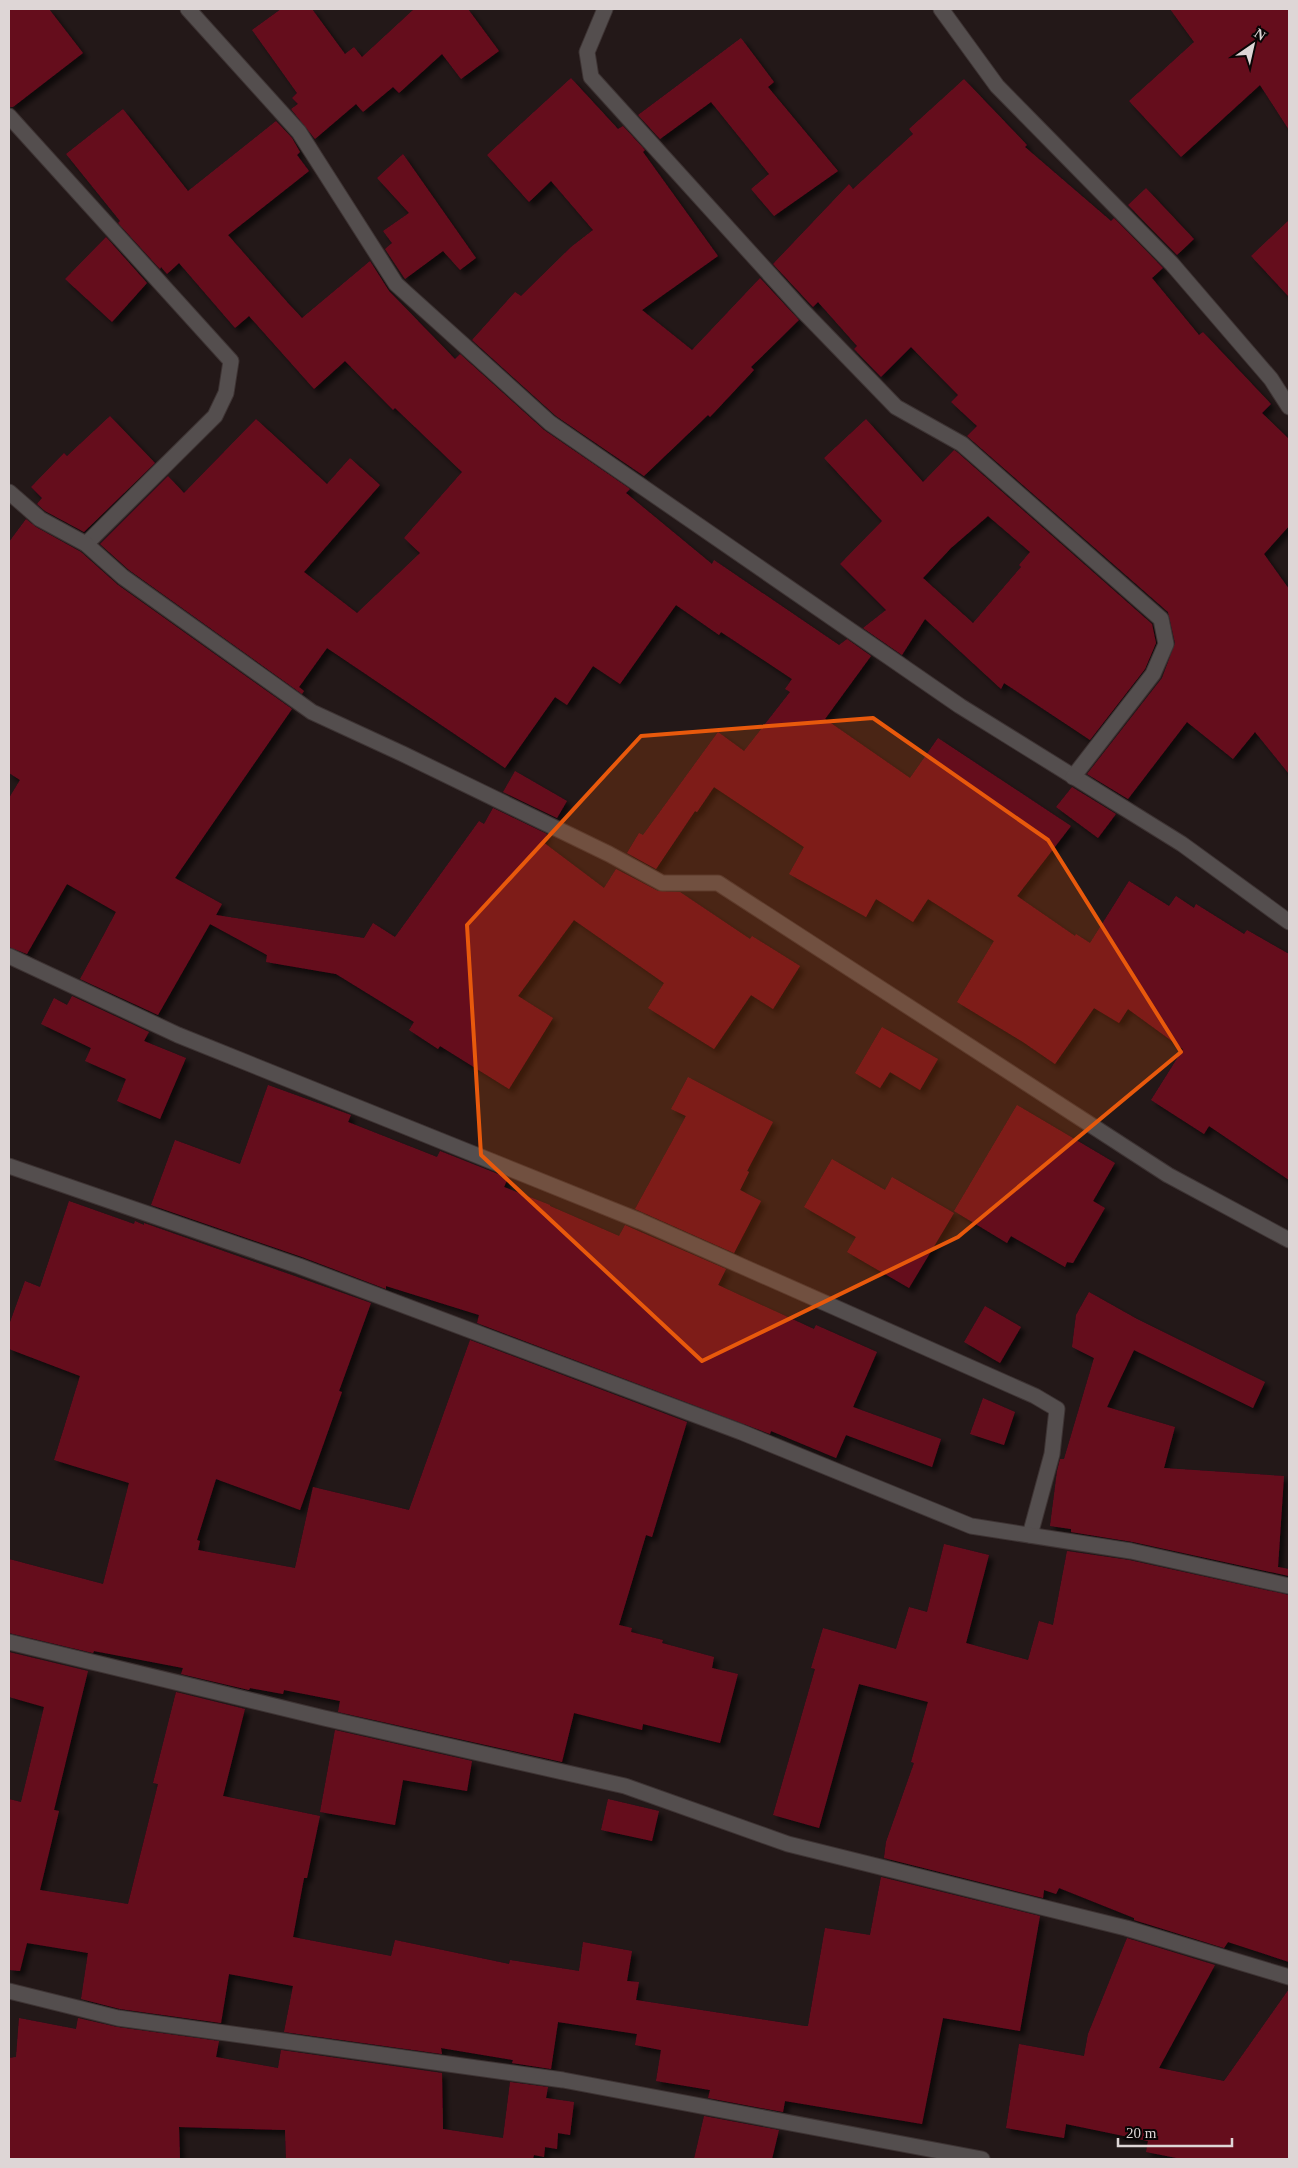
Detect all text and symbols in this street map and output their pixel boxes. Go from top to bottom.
north arrow [1228,20,1278,70]
text: N [1252,26,1268,44]
scale bar [1118,2116,1232,2148]
text: 20 m [1126,2125,1157,2141]

